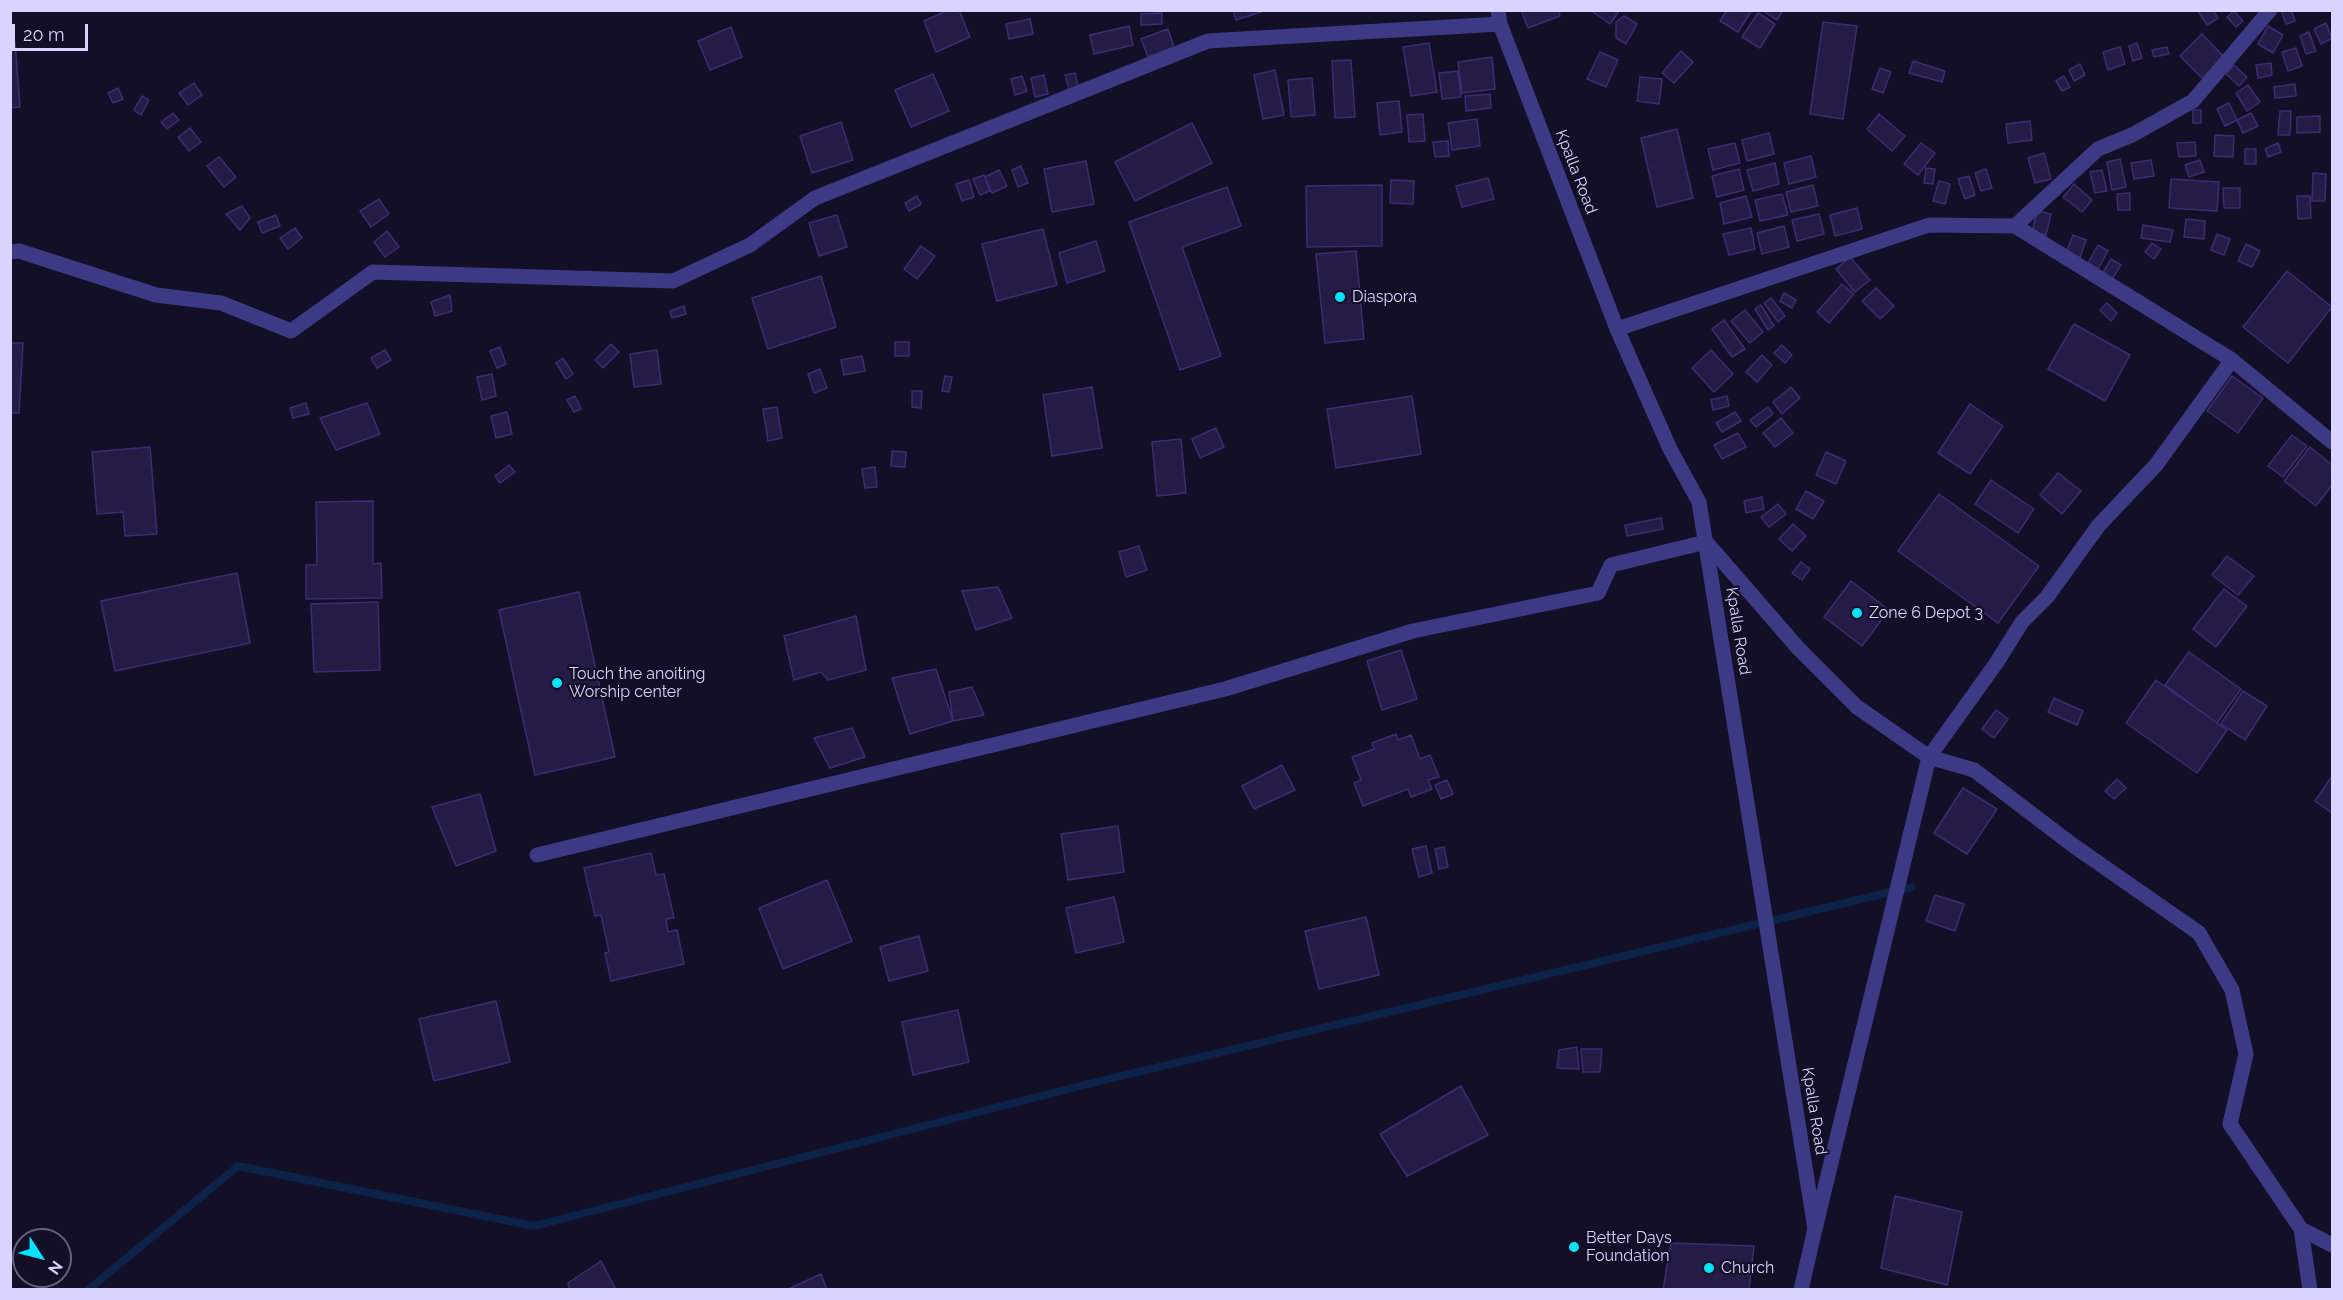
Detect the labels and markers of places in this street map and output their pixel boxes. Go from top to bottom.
place label: Diaspora [1352,287,1417,307]
marker: Diaspora [1333,290,1347,304]
place label: Zone 6 Depot 3 [1869,603,1983,623]
marker: Zone 6 Depot 3 [1850,606,1864,620]
place label: Touch the anoiting Worship center [569,664,705,702]
marker: Touch the anoiting Worship center [550,676,564,690]
place label: Better Days Foundation [1586,1228,1672,1266]
marker: Better Days Foundation [1567,1240,1581,1254]
place label: Church [1721,1258,1774,1278]
marker: Church [1702,1261,1716,1275]

